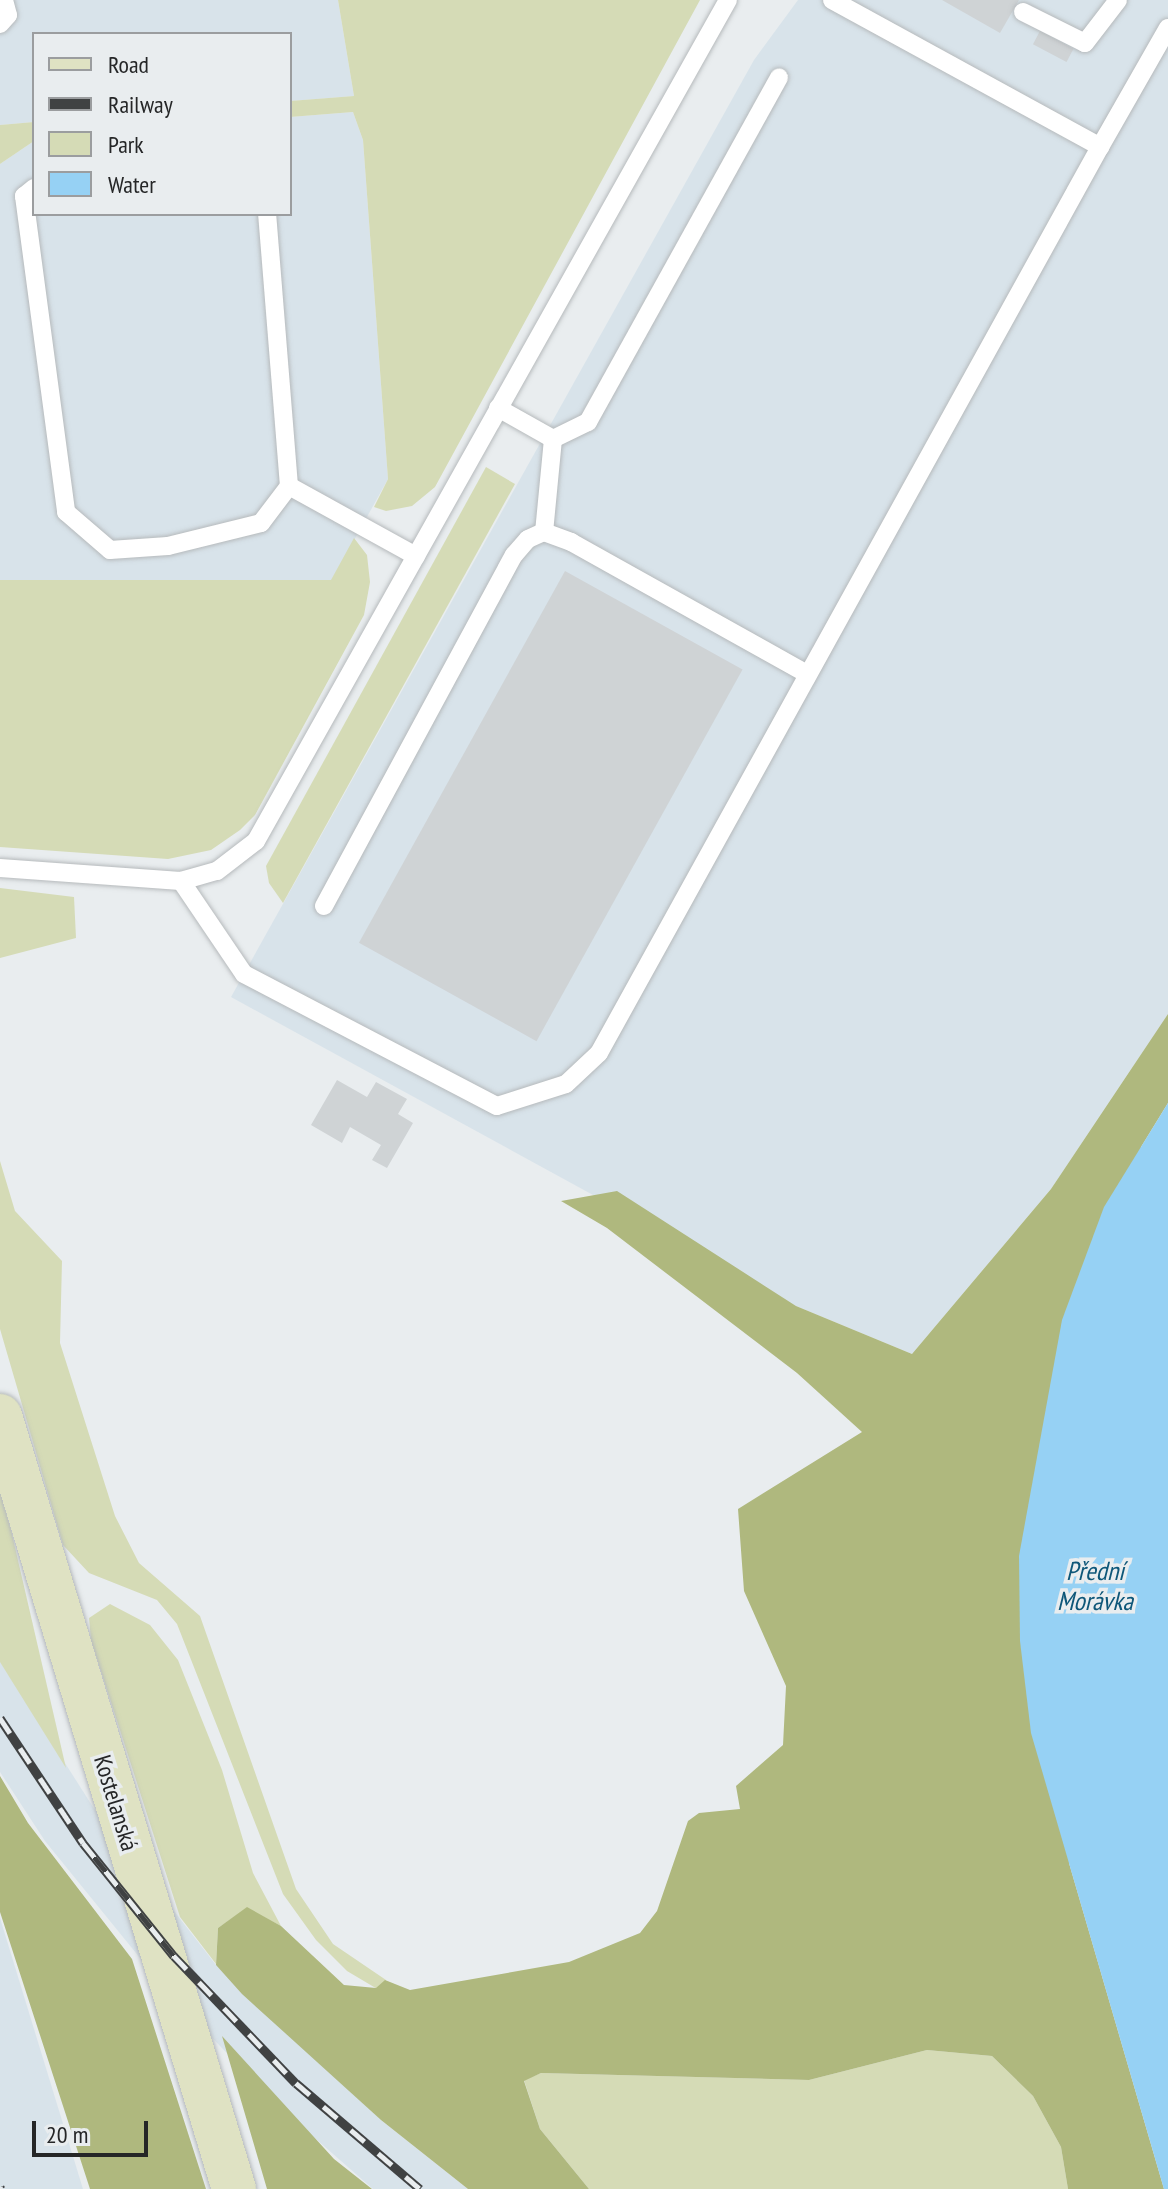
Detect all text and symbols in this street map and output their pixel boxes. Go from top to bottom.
legend [32,32,292,216]
text: Road [108,49,149,80]
text: Railway [108,89,173,120]
text: Park [108,129,144,160]
text: Water [108,169,156,200]
water label: Přední Morávka [1057,1555,1133,1616]
street label: Kostelanská [88,1752,144,1854]
scale bar [36,2105,152,2155]
text: 20 m [46,2119,88,2150]

